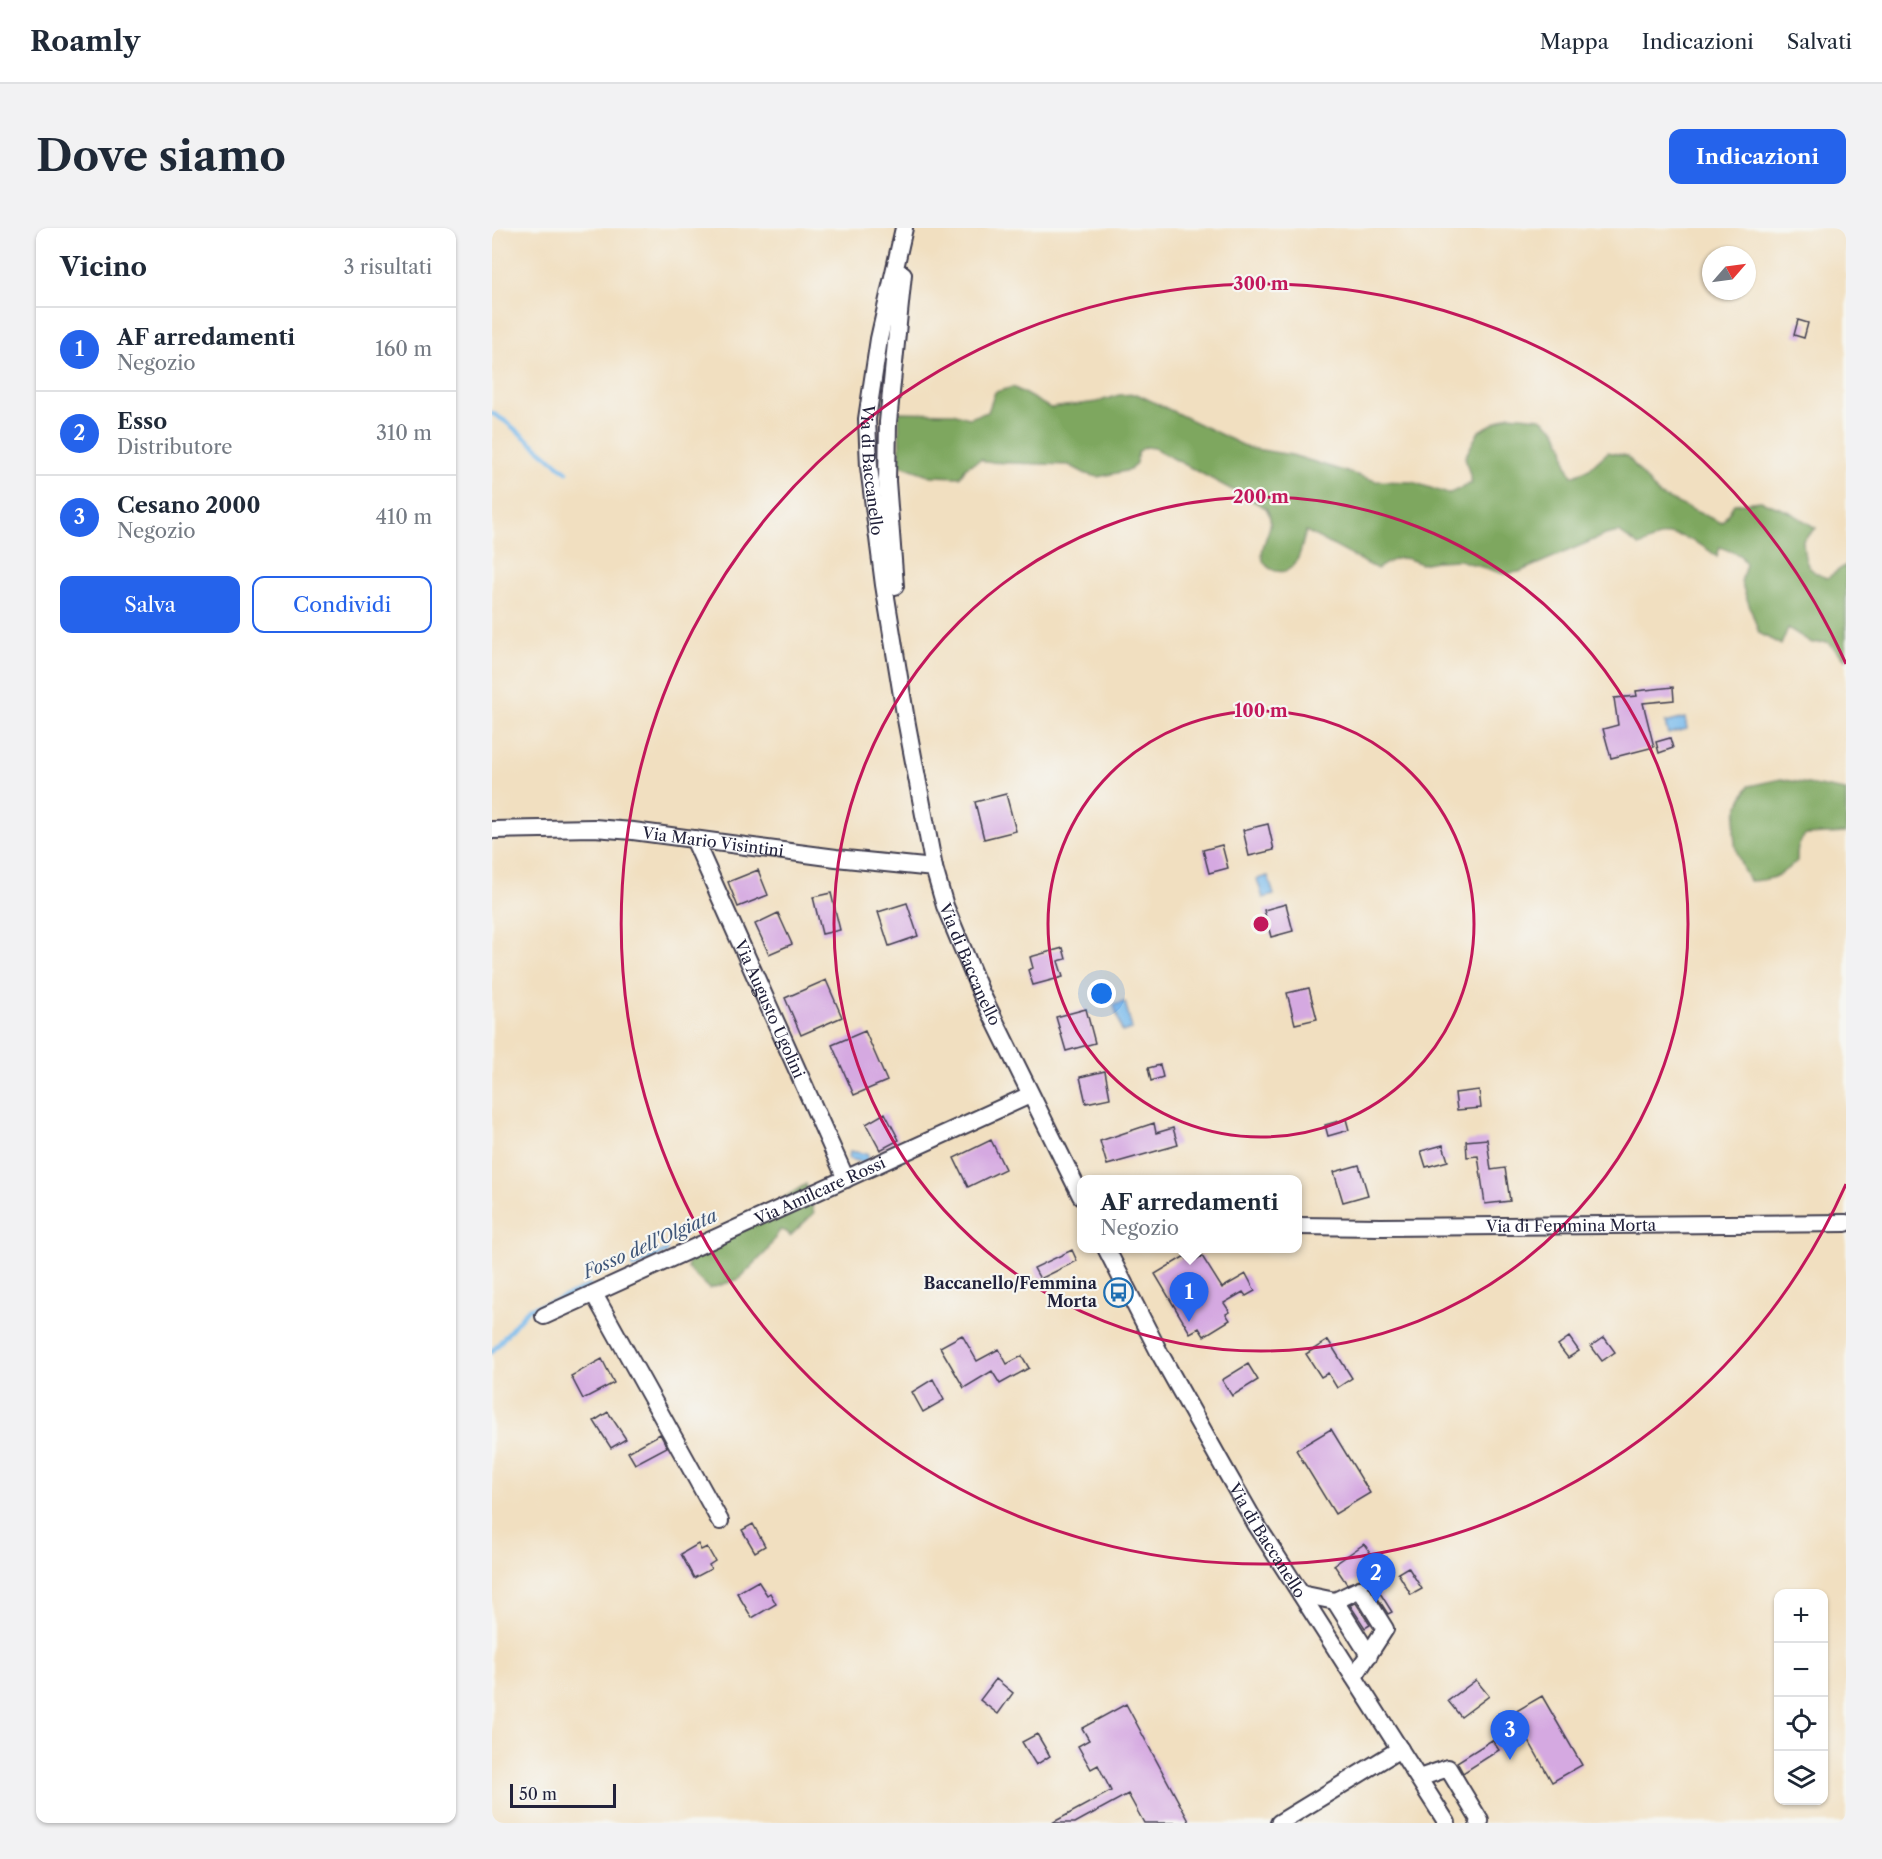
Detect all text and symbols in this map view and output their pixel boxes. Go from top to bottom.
text: Roamly [30,24,140,58]
text: Mappa [1540,29,1609,54]
text: Indicazioni [1642,29,1754,54]
text: Salvati [1787,29,1852,54]
button: Indicazioni [1669,129,1846,184]
text: Dove siamo [36,130,286,182]
north arrow [1702,246,1756,300]
text: Vicino [60,251,147,283]
text: 3 risultati [343,255,432,279]
text: 300 m [1233,273,1289,295]
text: AF arredamenti [117,324,295,351]
text: 1 [75,337,84,361]
text: 160 m [375,337,432,361]
text: Negozio [117,351,196,375]
street label: Via di Baccanello [857,402,888,537]
text: Esso [117,408,167,435]
text: 2 [74,421,85,445]
text: 310 m [376,421,432,445]
text: Distributore [117,435,233,459]
text: 200 m [1233,486,1289,508]
text: Cesano 2000 [117,492,260,519]
text: 3 [74,505,85,529]
text: 410 m [375,505,432,529]
text: Negozio [117,519,196,543]
button: Salva [60,576,240,633]
button: Condividi [252,576,432,633]
text: 100 m [1234,700,1288,722]
street label: Via Mario Visintini [640,822,785,861]
street label: Via di Baccanello [935,899,1005,1029]
centre of rings [1251,914,1271,934]
street label: Via Augusto Ugolini [730,936,810,1081]
your location [1087,979,1116,1008]
street label: Via Amilcare Rossi [750,1152,888,1229]
popup [1077,1175,1302,1253]
text: AF arredamenti [1100,1189,1279,1216]
water label: Fosso dell'Olgiata [578,1204,721,1284]
street label: Via di Femmina Morta [1485,1215,1657,1236]
text: Negozio [1100,1216,1179,1240]
pin: 1 [1170,1272,1208,1322]
place label: Baccanello/Femmina Morta [924,1273,1098,1311]
bus stop icon: Baccanello/Femmina Morta [1102,1276,1134,1308]
street label: Via di Baccanello [1224,1478,1310,1601]
pin: 2 [1356,1554,1396,1603]
map controls [1774,1589,1828,1805]
button: + [1774,1589,1828,1643]
button: − [1774,1643,1828,1697]
button: locate [1774,1697,1828,1751]
pin: 3 [1490,1710,1530,1760]
button: layers [1774,1751,1828,1805]
scale bar [510,1781,616,1808]
text: 50 m [519,1784,557,1804]

